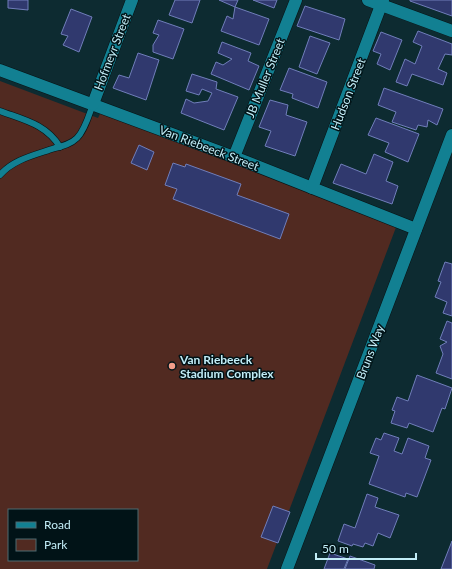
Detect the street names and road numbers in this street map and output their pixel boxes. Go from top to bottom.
street label: Hofmeyr Street [91,11,134,92]
street label: JB Muller Street [242,35,288,120]
street label: Hudson Street [327,55,369,132]
street label: Van Riebeeck Street [157,122,262,174]
street label: Bruns Way [353,322,388,381]

